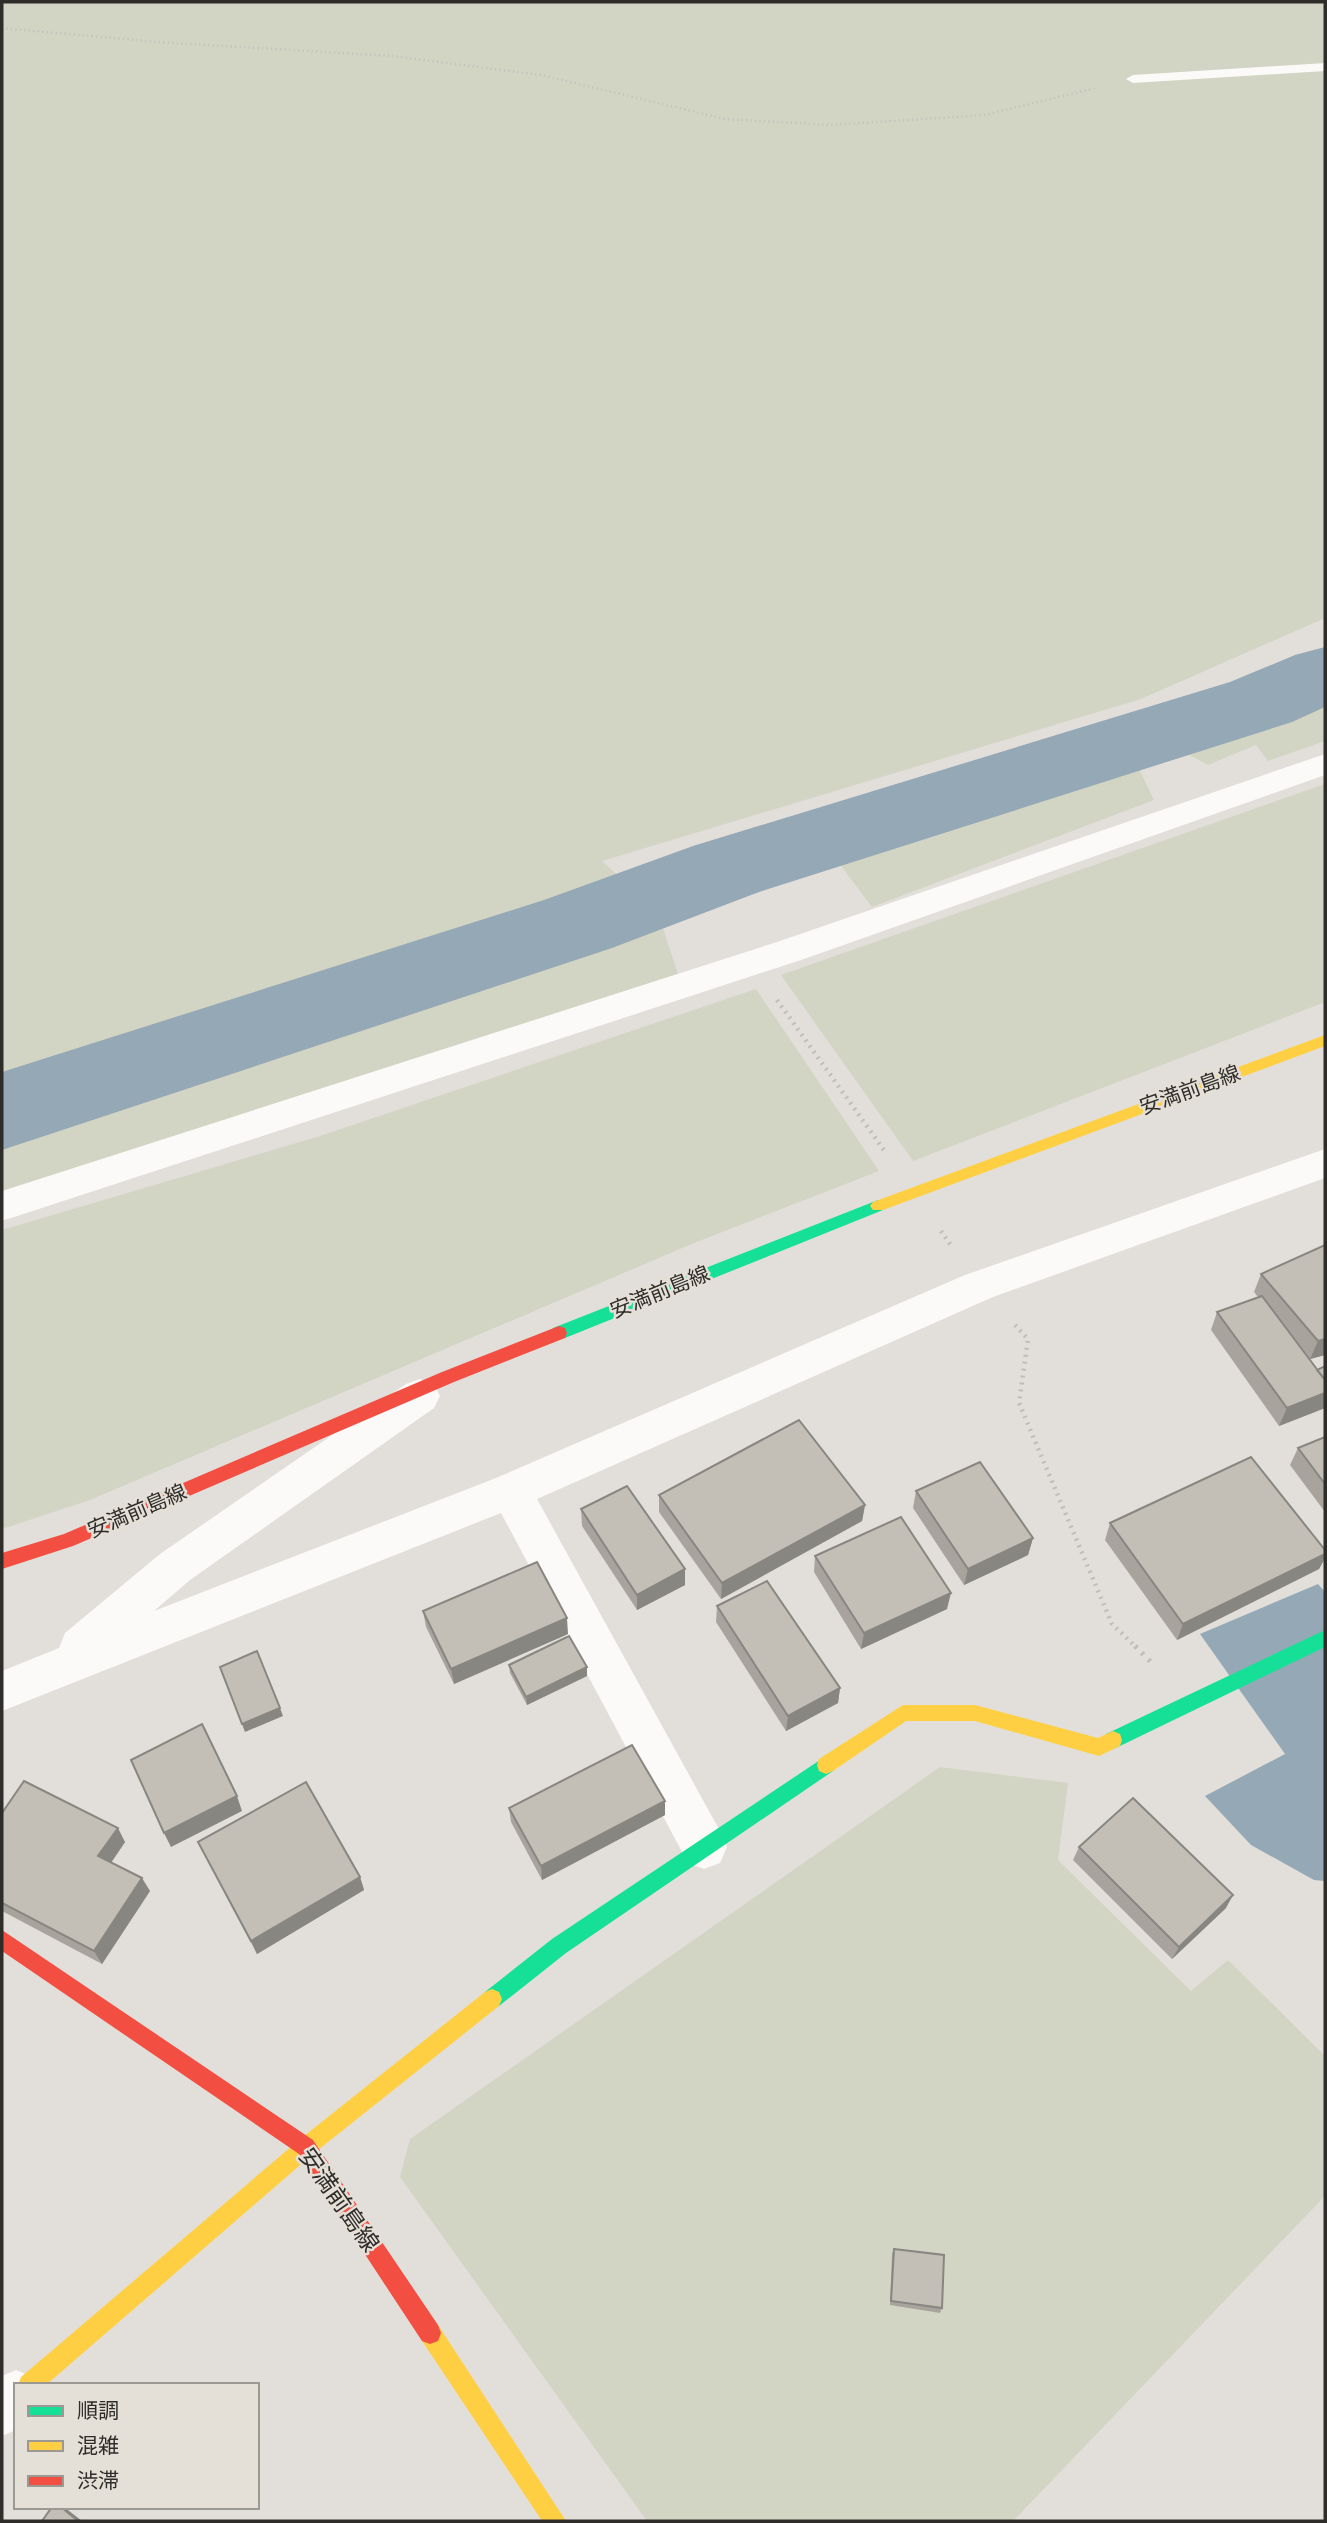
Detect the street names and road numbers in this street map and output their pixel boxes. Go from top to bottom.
street label: 安満前島線 [1135,1056,1244,1122]
street label: 安満前島線 [605,1257,714,1326]
street label: 安満前島線 [82,1475,191,1545]
street label: 安満前島線 [291,2140,389,2259]

